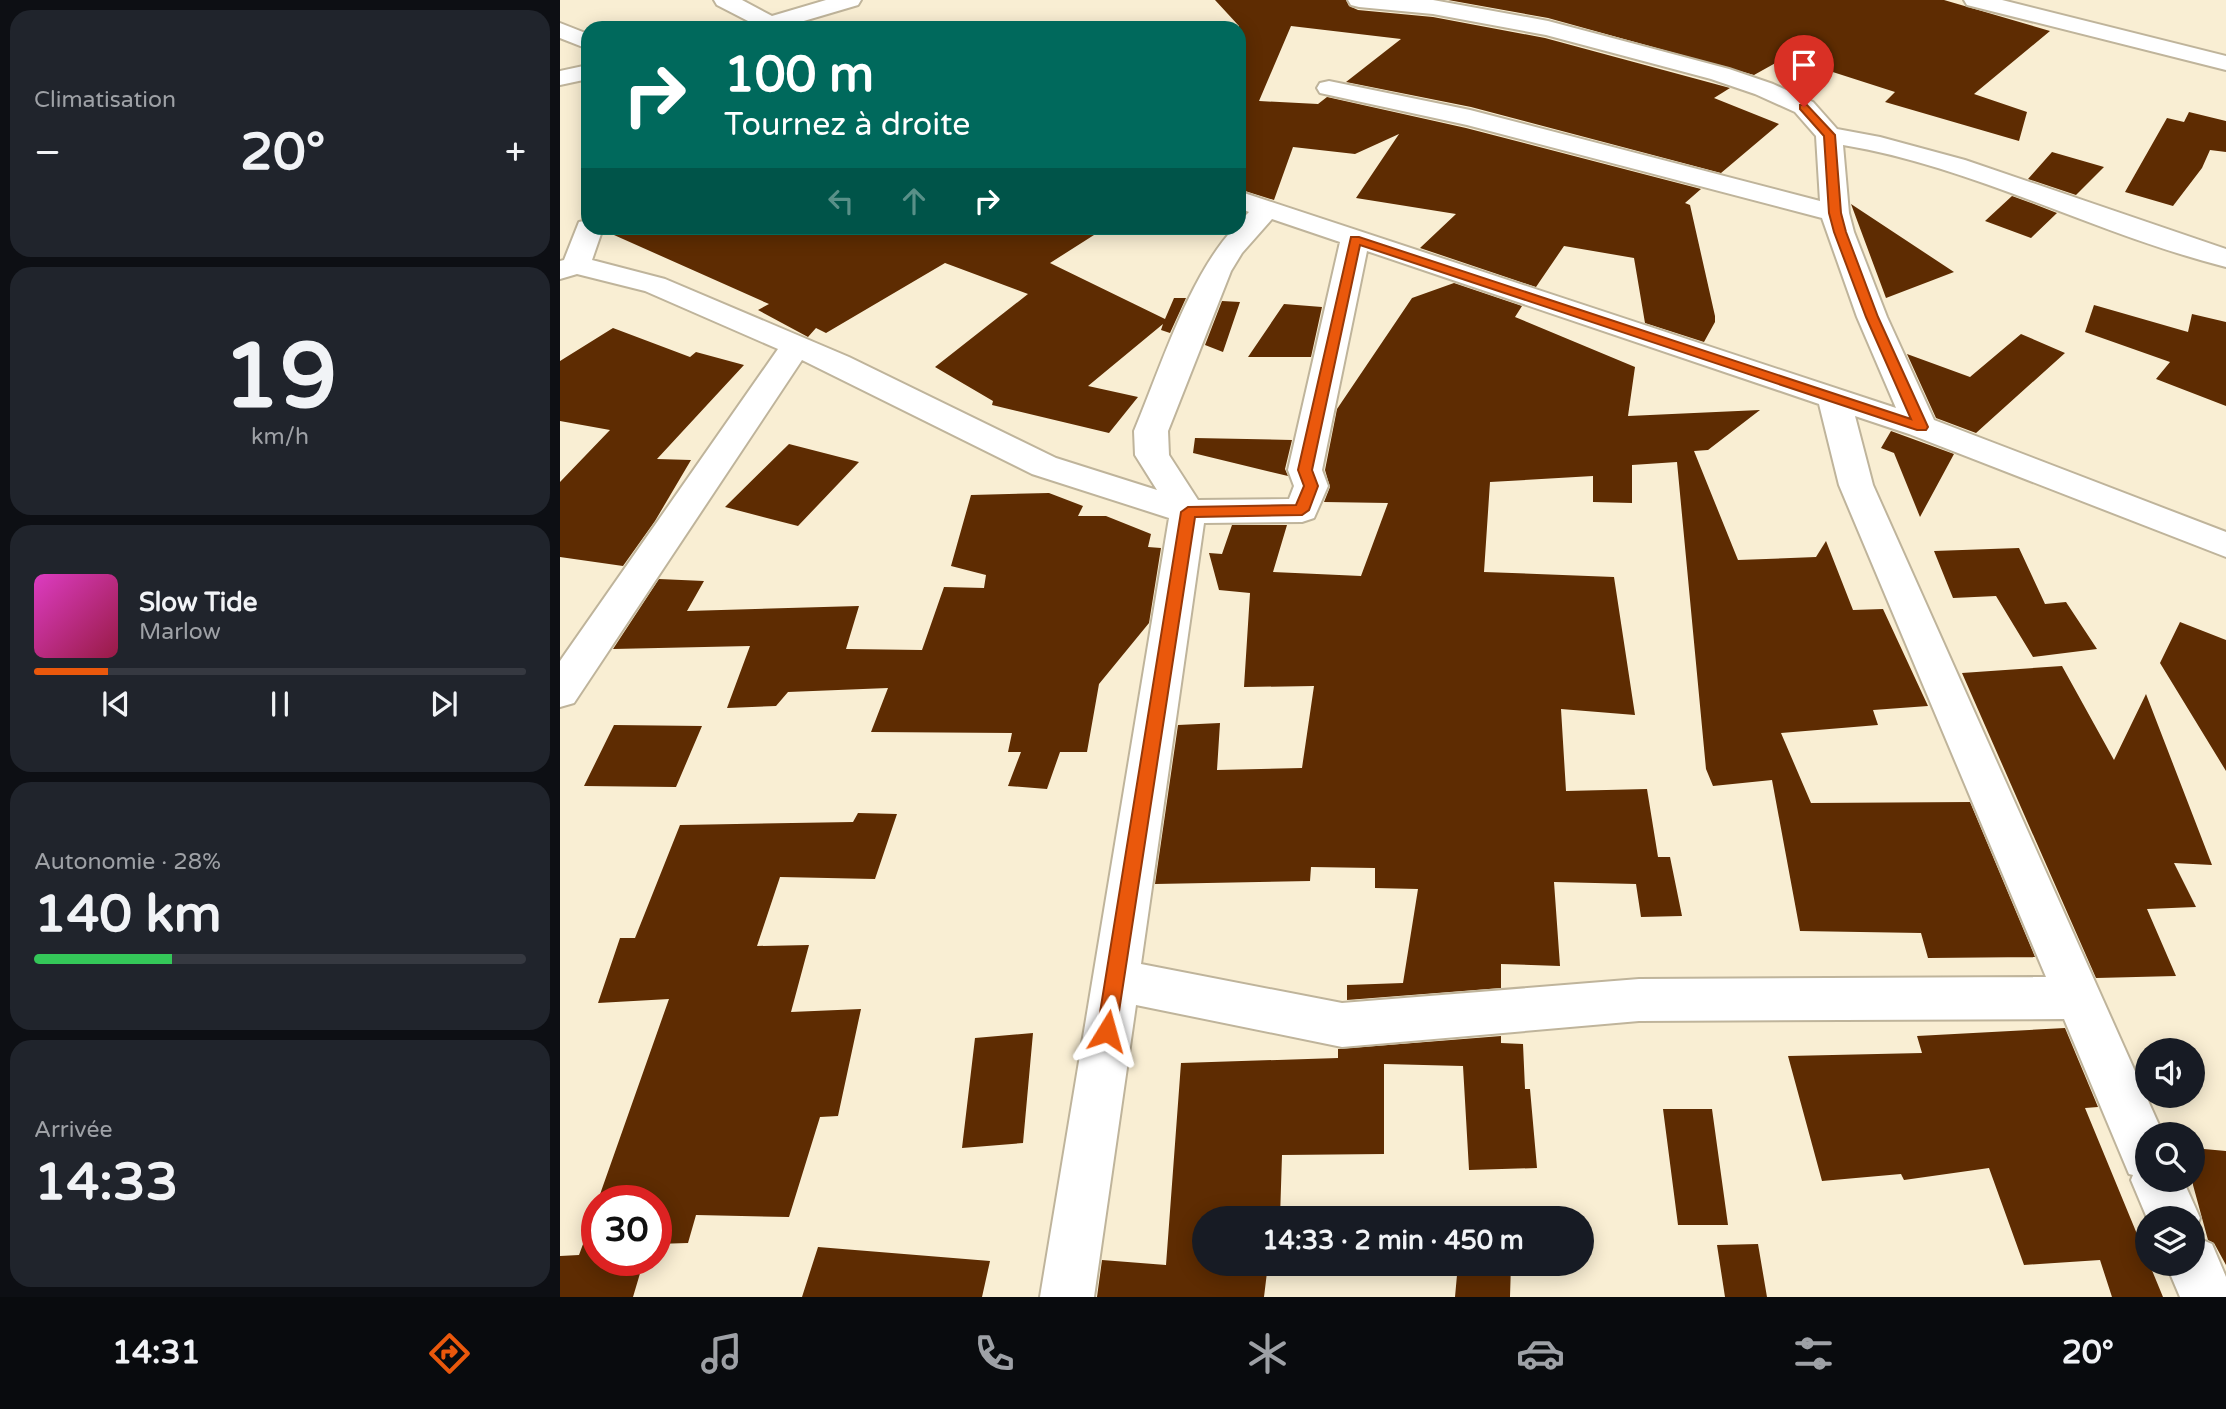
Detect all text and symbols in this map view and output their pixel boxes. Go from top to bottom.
pin [1774,35,1834,107]
text: 100 m [724,46,874,105]
icon: arrive [1785,46,1823,84]
icon: right [609,49,700,140]
text: Climatisation [34,86,176,114]
text: Tournez à droite [724,106,970,144]
text: 20° [240,121,325,184]
text: − [34,130,61,176]
text: + [505,130,526,176]
icon: left [822,182,860,220]
icon: ahead [895,182,933,220]
icon: right [968,182,1006,220]
text: 19 [223,322,337,432]
text: km/h [251,423,309,451]
text: Slow Tide [139,587,257,618]
text: Marlow [139,618,221,646]
icon: previous [97,685,135,723]
icon: pause [261,685,299,723]
icon: next [425,685,463,723]
text: Autonomie · 28% [34,848,221,876]
text: 140 km [34,883,222,946]
position arrow [1070,994,1144,1068]
map controls [2135,1038,2205,1276]
button: sound [2135,1038,2205,1108]
text: Arrivée [34,1116,112,1144]
button: search [2135,1122,2205,1192]
text: 14:33 [34,1151,178,1214]
speed limit sign: 30 [581,1185,672,1276]
button: layers [2135,1206,2205,1276]
text: 14:33 · 2 min · 450 m [1262,1225,1524,1256]
icon: directions [425,1329,474,1378]
icon: music [697,1329,746,1378]
icon: phone [970,1329,1019,1378]
icon: climate [1243,1329,1292,1378]
icon: car [1516,1329,1565,1378]
icon: filters [1789,1329,1838,1378]
text: 14:31 [112,1334,201,1372]
text: 20° [2062,1334,2114,1372]

